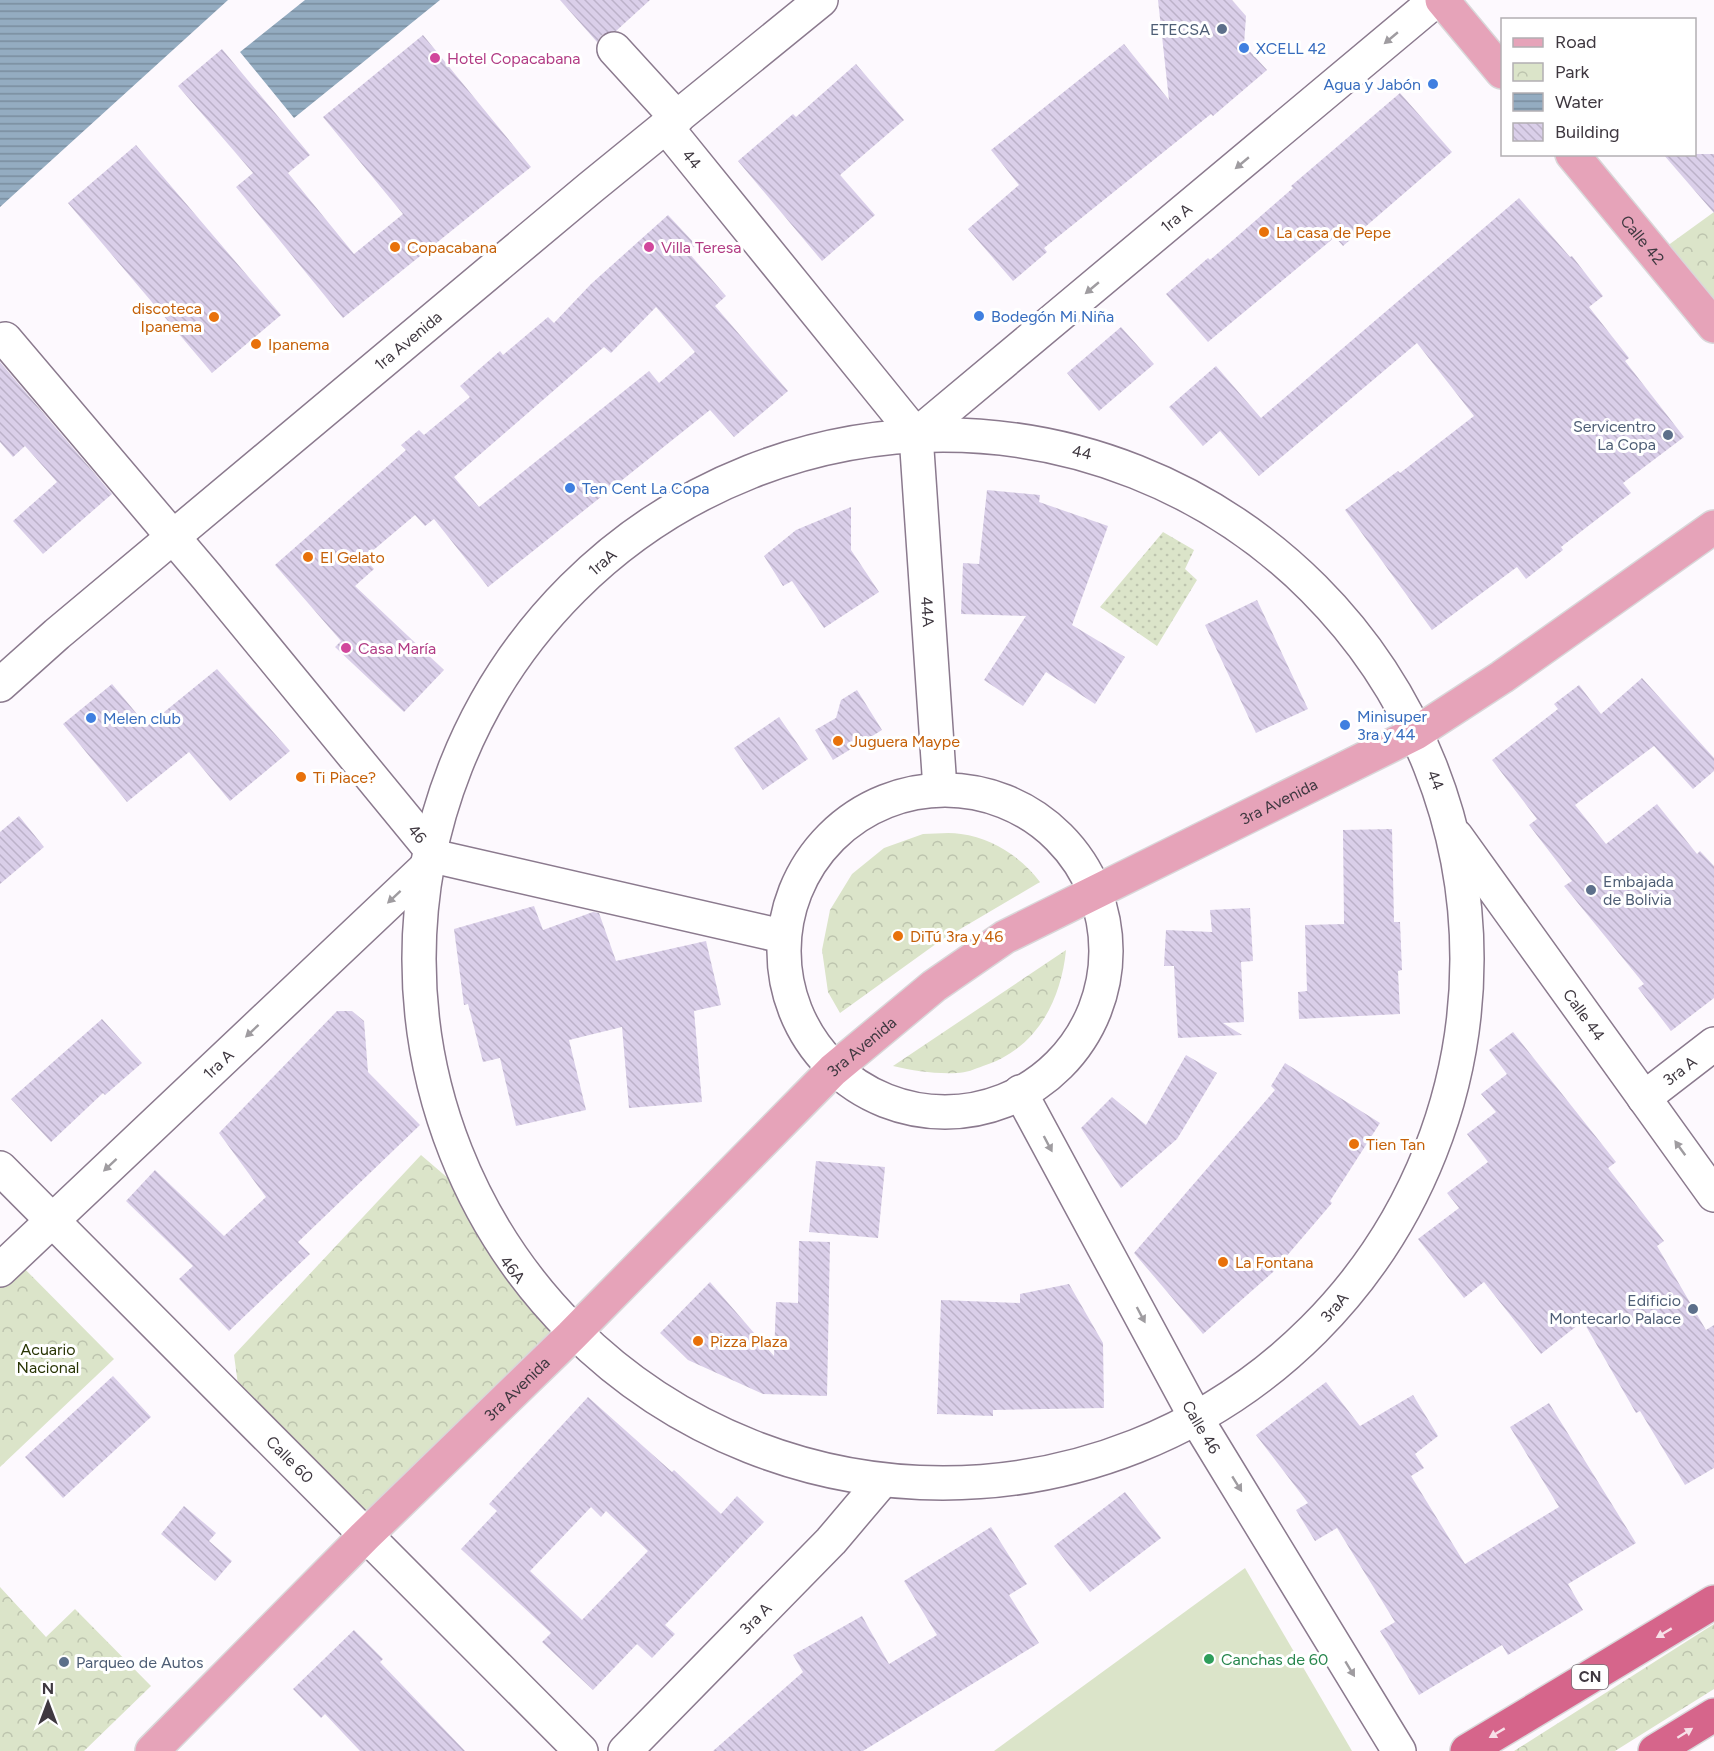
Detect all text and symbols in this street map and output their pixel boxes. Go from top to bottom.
legend [1501,18,1696,156]
place label: ETECSA [1150,20,1210,39]
marker: ETECSA [1215,22,1229,36]
one-way arrow [1383,31,1399,44]
text: Road [1555,31,1596,53]
place label: XCELL 42 [1256,39,1326,58]
marker: XCELL 42 [1237,41,1251,55]
place label: Hotel Copacabana [447,49,580,68]
marker: Hotel Copacabana [428,51,442,65]
text: Park [1555,61,1590,83]
place label: Agua y Jabón [1323,75,1421,94]
marker: Agua y Jabón [1426,77,1440,91]
text: Water [1555,91,1603,113]
text: Building [1555,121,1620,143]
street label: 44 [678,146,705,173]
one-way arrow [1235,156,1250,169]
street label: 1ra A [1157,199,1196,236]
street label: Calle 42 [1616,211,1668,268]
place label: La casa de Pepe [1276,223,1391,242]
marker: La casa de Pepe [1257,225,1271,239]
place label: Copacabana [407,238,497,257]
place label: Villa Teresa [661,238,741,257]
marker: Copacabana [388,240,402,254]
marker: Villa Teresa [642,240,656,254]
one-way arrow [1085,281,1100,294]
place label: discoteca Ipanema [132,299,202,336]
street label: 1ra Avenida [371,307,446,374]
place label: Bodegón Mi Niña [991,307,1114,326]
marker: Bodegón Mi Niña [972,309,986,323]
marker: discoteca Ipanema [207,310,221,324]
place label: Ipanema [268,335,329,354]
marker: Ipanema [249,337,263,351]
place label: Servicentro La Copa [1573,417,1656,454]
marker: Servicentro La Copa [1661,428,1675,442]
street label: 44 [1070,441,1094,464]
place label: Ten Cent La Copa [582,479,710,498]
marker: Ten Cent La Copa [563,481,577,495]
street label: 1raA [584,545,620,580]
place label: El Gelato [320,548,385,567]
marker: El Gelato [301,550,315,564]
street label: 44A [917,596,938,628]
place label: Casa María [358,639,436,658]
marker: Casa María [339,641,353,655]
place label: Minisuper 3ra y 44 [1357,707,1427,744]
place label: Melen club [103,709,181,728]
marker: Melen club [84,711,98,725]
marker: Minisuper 3ra y 44 [1338,718,1352,732]
place label: Juguera Maype [850,732,960,751]
marker: Juguera Maype [831,734,845,748]
street label: 44 [1423,767,1448,793]
place label: Ti Piace? [313,768,376,787]
marker: Ti Piace? [294,770,308,784]
street label: 3ra Avenida [1237,775,1320,829]
street label: 46 [404,820,431,847]
place label: Embajada de Bolivia [1603,872,1674,909]
marker: Embajada de Bolivia [1584,883,1598,897]
one-way arrow [387,890,402,903]
place label: DiTú 3ra y 46 [910,927,1003,946]
marker: DiTú 3ra y 46 [891,929,905,943]
street label: Calle 44 [1559,985,1609,1045]
street label: 3ra Avenida [823,1013,900,1081]
one-way arrow [245,1024,260,1037]
street label: 1ra A [199,1045,238,1083]
street label: 3ra A [1659,1052,1701,1090]
one-way arrow [1043,1135,1053,1152]
place label: Tien Tan [1366,1135,1425,1154]
marker: Tien Tan [1347,1137,1361,1151]
one-way arrow [1674,1140,1686,1156]
one-way arrow [103,1157,117,1171]
street label: 46A [496,1252,529,1287]
place label: La Fontana [1235,1253,1314,1272]
marker: La Fontana [1216,1255,1230,1269]
street label: 3raA [1316,1288,1352,1326]
place label: Edificio Montecarlo Palace [1549,1291,1681,1328]
marker: Edificio Montecarlo Palace [1686,1302,1700,1316]
one-way arrow [1136,1307,1146,1324]
place label: Pizza Plaza [710,1332,788,1351]
marker: Pizza Plaza [691,1334,705,1348]
park label: Acuario Nacional [17,1340,79,1377]
street label: 3ra Avenida [480,1353,554,1425]
street label: Calle 46 [1178,1397,1224,1457]
street label: Calle 60 [262,1432,317,1487]
one-way arrow [1232,1476,1243,1493]
street label: 3ra A [736,1599,775,1638]
one-way arrow [1656,1627,1672,1638]
place label: Canchas de 60 [1221,1650,1328,1669]
marker: Canchas de 60 [1202,1652,1216,1666]
place label: Parqueo de Autos [76,1653,203,1672]
marker: Parqueo de Autos [57,1655,71,1669]
one-way arrow [1344,1661,1355,1677]
road number: CN [1572,1665,1608,1689]
north arrow [18,1673,78,1733]
text: N [42,1679,54,1698]
one-way arrow [1677,1727,1693,1738]
one-way arrow [1488,1728,1505,1738]

